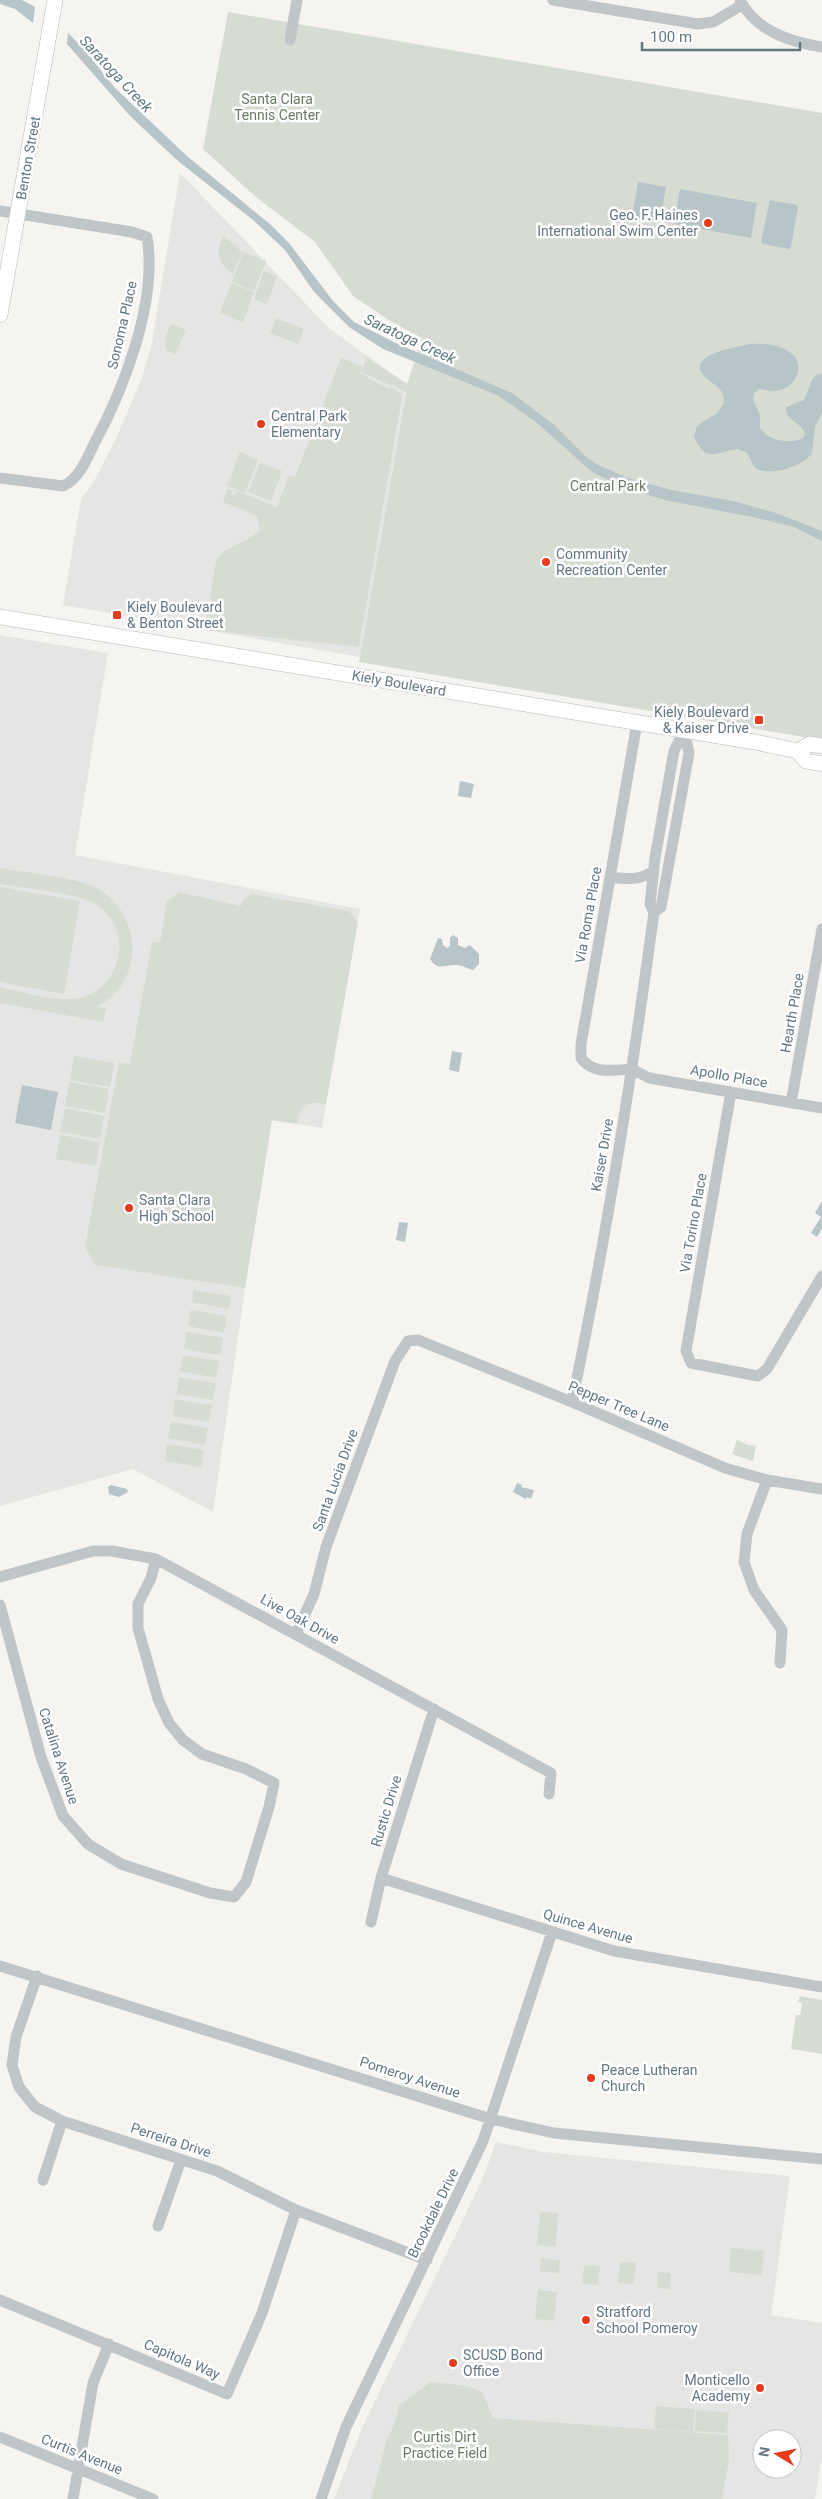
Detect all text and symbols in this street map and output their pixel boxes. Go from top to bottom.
scale bar [642,20,800,52]
text: 100 m [650,28,692,46]
water label: Saratoga Creek [76,32,157,117]
park label: Santa Clara Tennis Center [234,91,320,123]
street label: Benton Street [13,115,43,201]
place label: Geo. F. Haines International Swim Center [537,207,698,239]
marker: Geo. F. Haines International Swim Center [702,217,714,229]
street label: Sonoma Place [104,279,140,371]
water label: Saratoga Creek [361,310,459,368]
place label: Central Park Elementary [271,408,348,440]
marker: Central Park Elementary [255,418,267,430]
park label: Central Park [570,478,647,494]
place label: Community Recreation Center [556,546,667,578]
marker: Community Recreation Center [540,556,552,568]
place label: Kiely Boulevard & Benton Street [127,599,224,631]
marker: Kiely Boulevard & Benton Street [111,609,123,621]
street label: Kiely Boulevard [351,667,447,699]
place label: Kiely Boulevard & Kaiser Drive [654,704,749,736]
marker: Kiely Boulevard & Kaiser Drive [753,714,765,726]
street label: Via Roma Place [572,865,604,965]
street label: Hearth Place [777,972,807,1054]
street label: Apollo Place [689,1061,769,1091]
street label: Kaiser Drive [588,1117,616,1193]
street label: Via Torino Place [676,1172,710,1274]
place label: Santa Clara High School [139,1192,214,1224]
marker: Santa Clara High School [123,1202,135,1214]
street label: Pepper Tree Lane [566,1377,672,1435]
street label: Santa Lucia Drive [309,1427,361,1533]
street label: Live Oak Drive [258,1591,342,1647]
street label: Catalina Avenue [36,1706,82,1806]
street label: Rustic Drive [368,1773,404,1849]
street label: Quince Avenue [541,1906,635,1946]
street label: Pomeroy Avenue [358,2053,462,2101]
place label: Peace Lutheran Church [601,2062,698,2094]
marker: Peace Lutheran Church [585,2072,597,2084]
street label: Perreira Drive [129,2120,213,2160]
street label: Brookdale Drive [404,2166,462,2260]
place label: Stratford School Pomeroy [596,2304,698,2336]
marker: Stratford School Pomeroy [580,2314,592,2326]
street label: Capitola Way [141,2336,223,2382]
place label: SCUSD Bond Office [463,2347,543,2379]
marker: SCUSD Bond Office [447,2357,459,2369]
place label: Monticello Academy [685,2372,750,2404]
marker: Monticello Academy [754,2382,766,2394]
park label: Curtis Dirt Practice Field [403,2429,487,2461]
north arrow [752,2429,802,2479]
street label: Curtis Avenue [39,2430,125,2478]
text: N [755,2445,773,2458]

